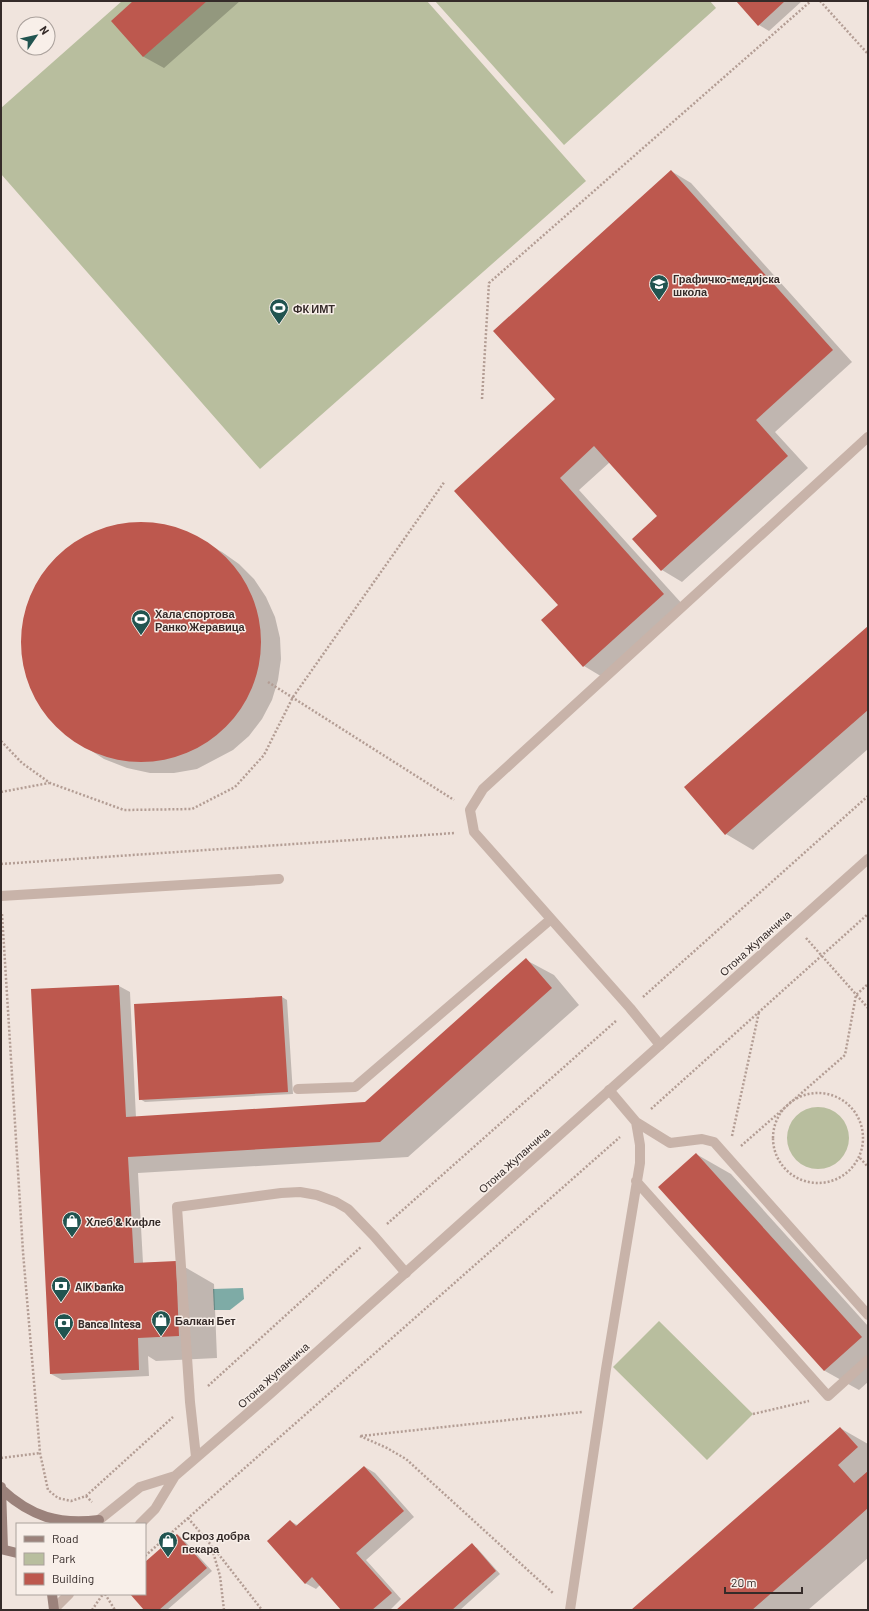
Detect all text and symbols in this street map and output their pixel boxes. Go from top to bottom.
north arrow [16,16,56,56]
text: N [37,23,52,37]
place label: Графичко-медијска школа [673,272,781,298]
school or university icon: Графичко-медијска школа [648,273,670,301]
sports icon: ФК ИМТ [268,297,290,325]
place label: ФК ИМТ [293,302,335,315]
place label: Хала спортова Ранко Жеравица [155,607,246,633]
sports icon: Хала спортова Ранко Жеравица [130,608,152,636]
street label: Отона Жупанчича [717,907,794,978]
street label: Отона Жупанчича [476,1124,553,1195]
shop icon: Хлеб & Кифле [61,1210,83,1238]
place label: Хлеб & Кифле [86,1215,161,1228]
bank icon: AIK banka [50,1275,72,1303]
place label: AIK banka [75,1280,124,1293]
shop icon: Балкан Бет [150,1309,172,1337]
bank icon: Banca Intesa [53,1312,75,1340]
place label: Балкан Бет [175,1314,236,1327]
place label: Banca Intesa [78,1317,141,1330]
street label: Отона Жупанчича [235,1339,312,1410]
legend [16,1523,146,1595]
place label: Скроз добра пекара [182,1529,251,1555]
shop icon: Скроз добра пекара [157,1530,179,1558]
text: Road [52,1531,79,1545]
text: Park [52,1551,76,1565]
scale bar [725,1569,802,1595]
text: Building [52,1571,94,1585]
text: 20 m [731,1575,757,1589]

